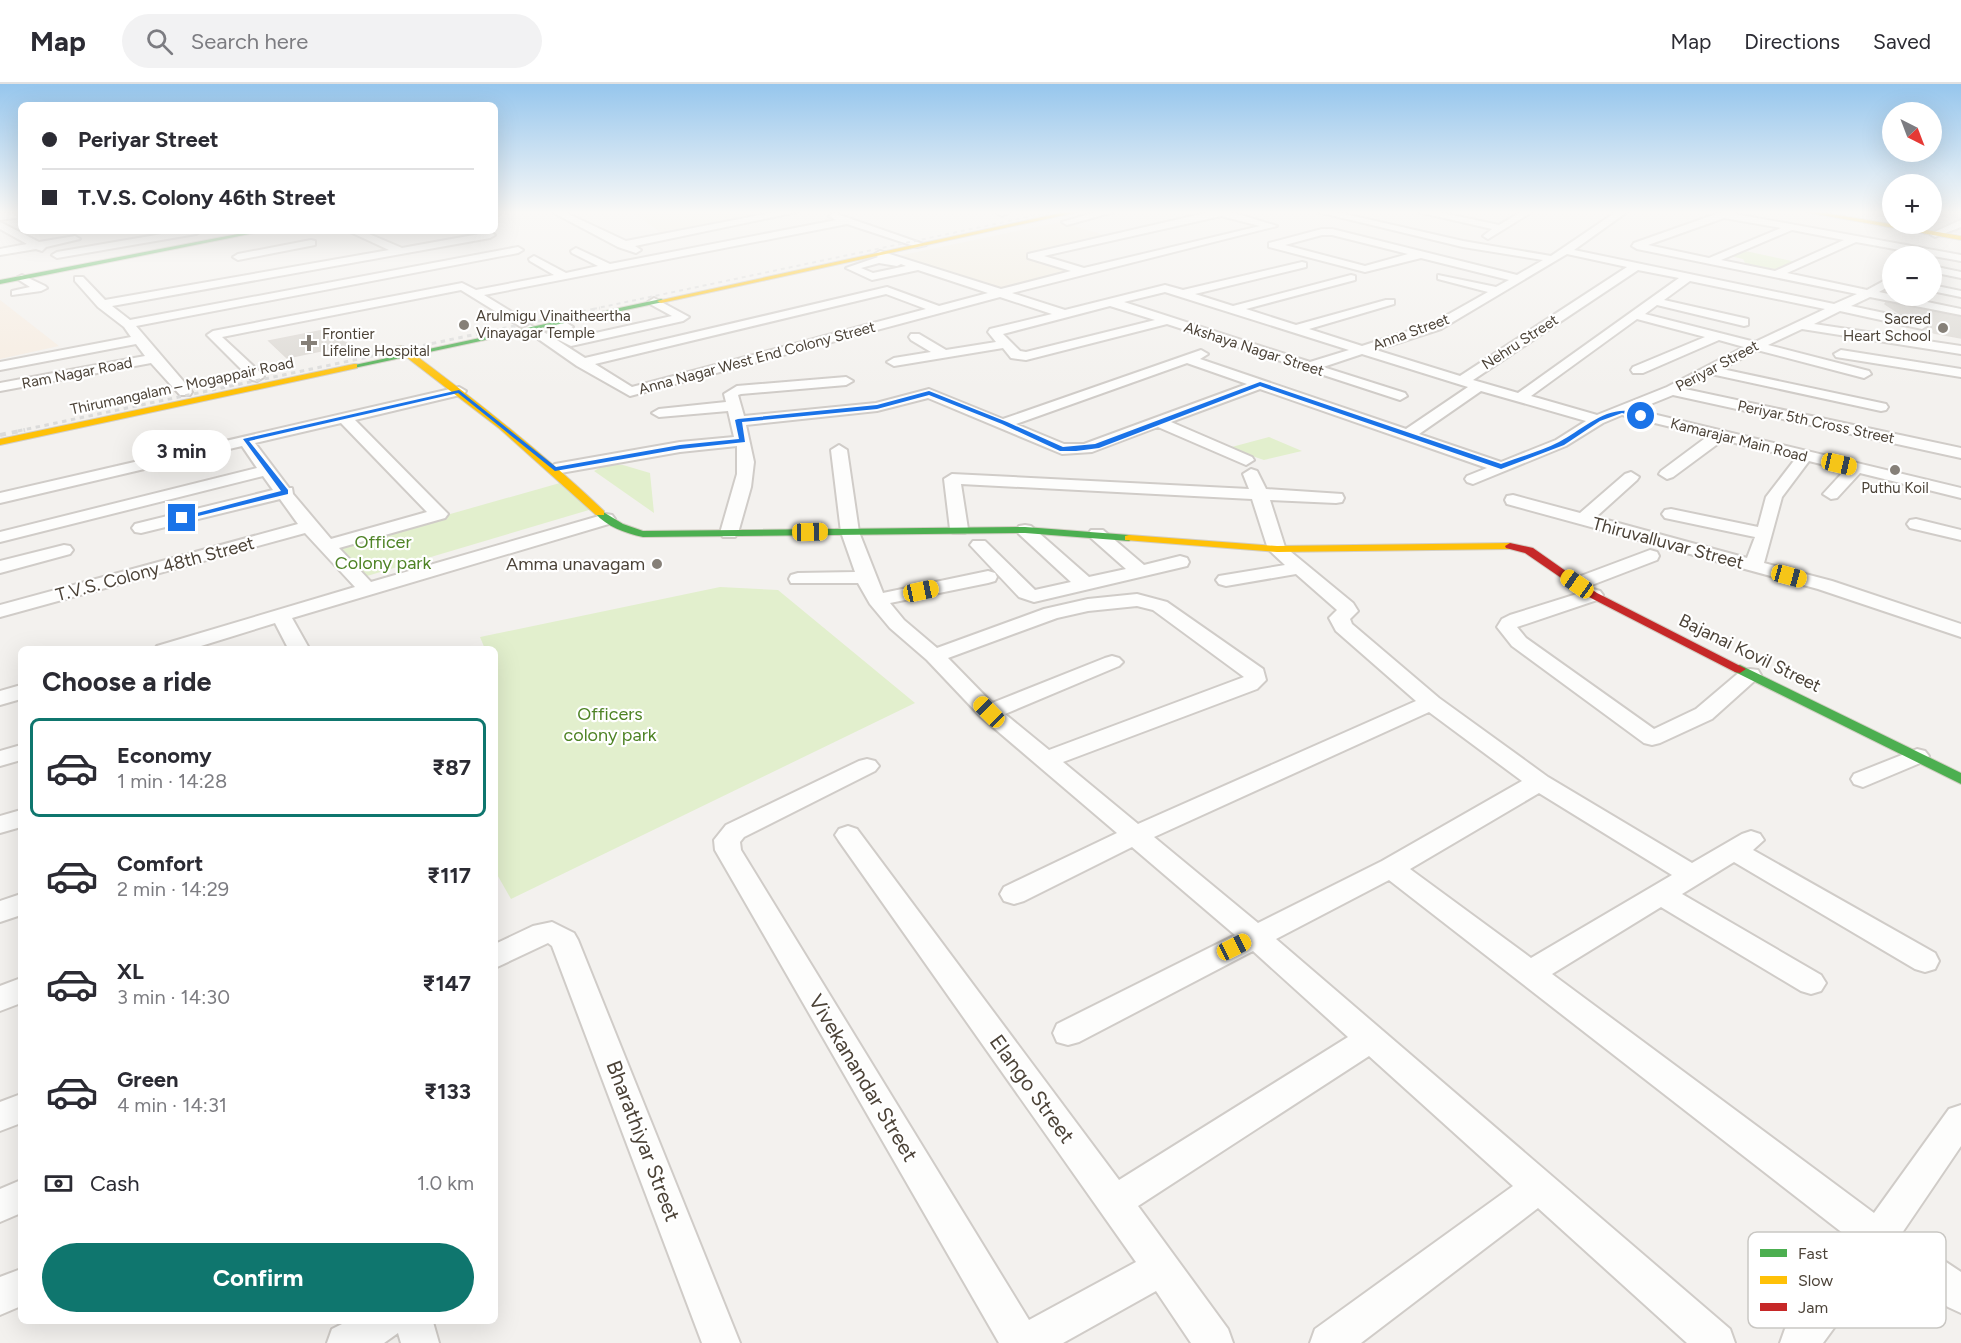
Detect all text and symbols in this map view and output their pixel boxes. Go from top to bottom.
search box [122,14,542,68]
text: Map [30,24,86,58]
icon: search [143,25,176,58]
text: Search here [191,28,308,55]
text: Map [1670,29,1711,54]
text: Directions [1744,29,1840,54]
text: Saved [1873,29,1931,54]
north arrow [1882,102,1942,162]
map controls [1882,102,1942,306]
text: Periyar Street [78,126,219,153]
button: + [1882,174,1942,234]
text: T.V.S. Colony 46th Street [78,184,336,211]
button: − [1882,246,1942,306]
place label: Arulmigu Vinaitheertha Vinayagar Temple [476,307,631,342]
street label: Anna Street [1370,310,1452,354]
street label: Nehru Street [1478,310,1562,373]
place label: Sacred Heart School [1843,310,1931,345]
marker: Arulmigu Vinaitheertha Vinayagar Temple [457,318,471,332]
street label: Anna Nagar West End Colony Street [637,318,878,398]
street label: Akshaya Nagar Street [1182,318,1326,380]
marker: Sacred Heart School [1936,321,1950,335]
place label: Frontier Lifeline Hospital [322,325,430,360]
marker: Frontier Lifeline Hospital [300,334,318,352]
street label: Periyar Street [1672,336,1762,395]
street label: Ram Nagar Road [20,353,134,393]
street label: Thirumangalam – Mogappair Road [69,353,295,419]
street label: Periyar 5th Cross Street [1736,397,1896,448]
route start [1627,402,1654,429]
street label: Kamarajar Main Road [1669,414,1809,466]
callout: 3 min [132,431,231,473]
text: 3 min [157,439,206,463]
car [1819,451,1859,477]
marker: Puthu Koil [1888,463,1902,477]
place label: Puthu Koil [1861,479,1929,497]
route end [168,504,195,531]
street label: Thiruvalluvar Street [1590,512,1746,574]
car [792,523,828,541]
park label: Officer Colony park [335,531,431,574]
street label: T.V.S. Colony 48th Street [53,532,257,606]
place label: Amma unavagam [506,553,645,575]
marker: Amma unavagam [650,557,664,571]
car [1769,563,1809,589]
car [1557,566,1597,602]
car [902,578,940,604]
street label: Bajanai Kovil Street [1675,609,1825,697]
text: Choose a ride [42,665,211,698]
car [970,693,1008,731]
park label: Officers colony park [563,703,657,746]
icon: car [45,741,99,795]
text: Economy [117,742,212,769]
text: ₹87 [432,754,471,781]
text: 1 min · 14:28 [117,769,227,793]
icon: car [45,849,99,903]
text: Comfort [117,850,203,877]
text: ₹117 [427,862,471,889]
text: 2 min · 14:29 [117,877,229,901]
car [1214,931,1254,963]
icon: car [45,957,99,1011]
text: XL [117,958,144,985]
text: ₹147 [422,970,471,997]
text: 3 min · 14:30 [117,985,230,1009]
street label: Vivekanandar Street [804,990,923,1166]
street label: Elango Street [985,1030,1080,1148]
street label: Bharathiyar Street [601,1057,686,1225]
icon: car [45,1065,99,1119]
text: Green [117,1066,179,1093]
text: ₹133 [424,1078,471,1105]
text: 4 min · 14:31 [117,1093,227,1117]
icon: cash [42,1167,75,1200]
text: Cash [90,1170,140,1197]
text: 1.0 km [417,1171,474,1195]
legend [1748,1232,1946,1328]
button: Confirm [42,1243,474,1312]
text: Fast [1798,1244,1828,1263]
text: Slow [1798,1271,1833,1290]
text: Jam [1798,1298,1828,1317]

